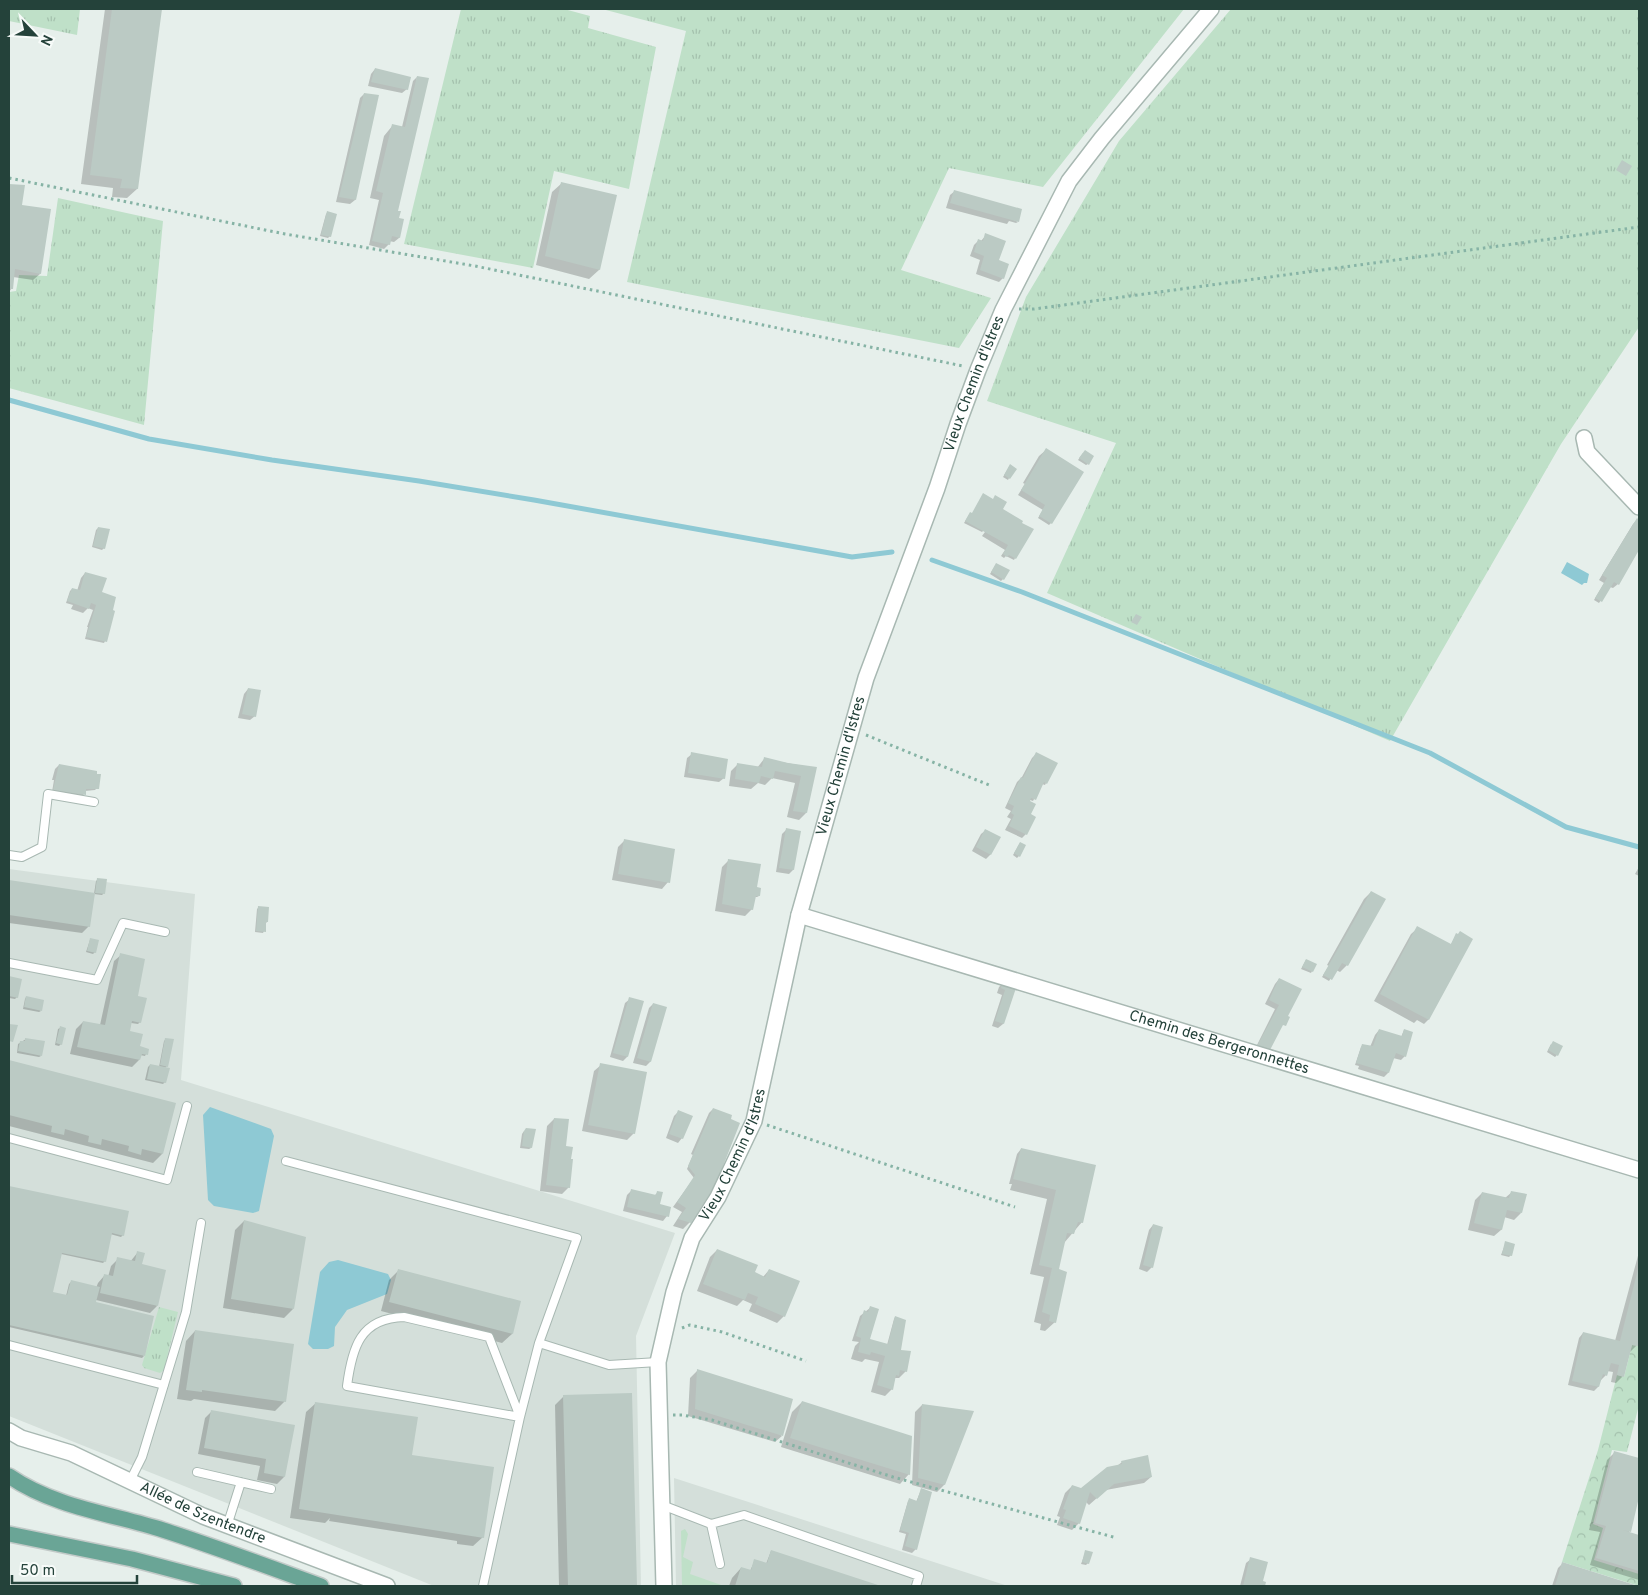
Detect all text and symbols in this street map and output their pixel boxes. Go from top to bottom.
north arrow [10,10,60,60]
text: N [36,32,55,48]
street label: Vieux Chemin d'Istres [940,313,1009,455]
street label: Vieux Chemin d'Istres [812,694,870,838]
street label: Chemin des Bergeronnettes [1127,1006,1311,1079]
street label: Vieux Chemin d'Istres [695,1087,770,1225]
street label: Allée de Szentendre [137,1478,268,1548]
scale bar [12,1552,138,1584]
text: 50 m [20,1562,55,1581]

